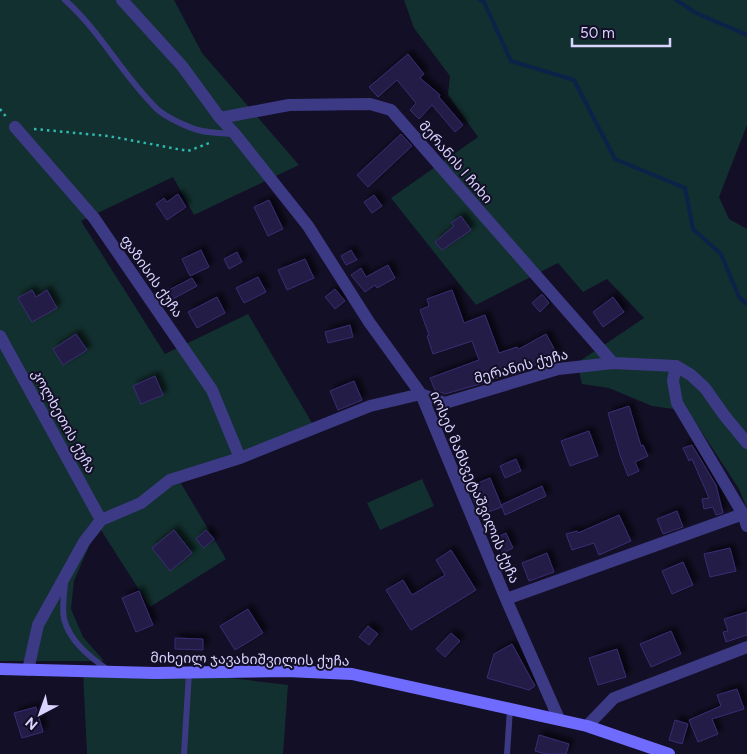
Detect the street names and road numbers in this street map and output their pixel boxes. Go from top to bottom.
street label: მერანის I ჩიხი [415,118,496,207]
street label: ფაზისის ქუჩა [117,232,186,321]
street label: მერანის ქუჩა [472,346,570,387]
street label: კოლხეთის ქუჩა [28,366,99,476]
street label: იოსებ მანსვეტაშვილის ქუჩა [426,388,523,586]
street label: მიხეილ ჯავახიშვილის ქუჩა [150,649,350,670]

